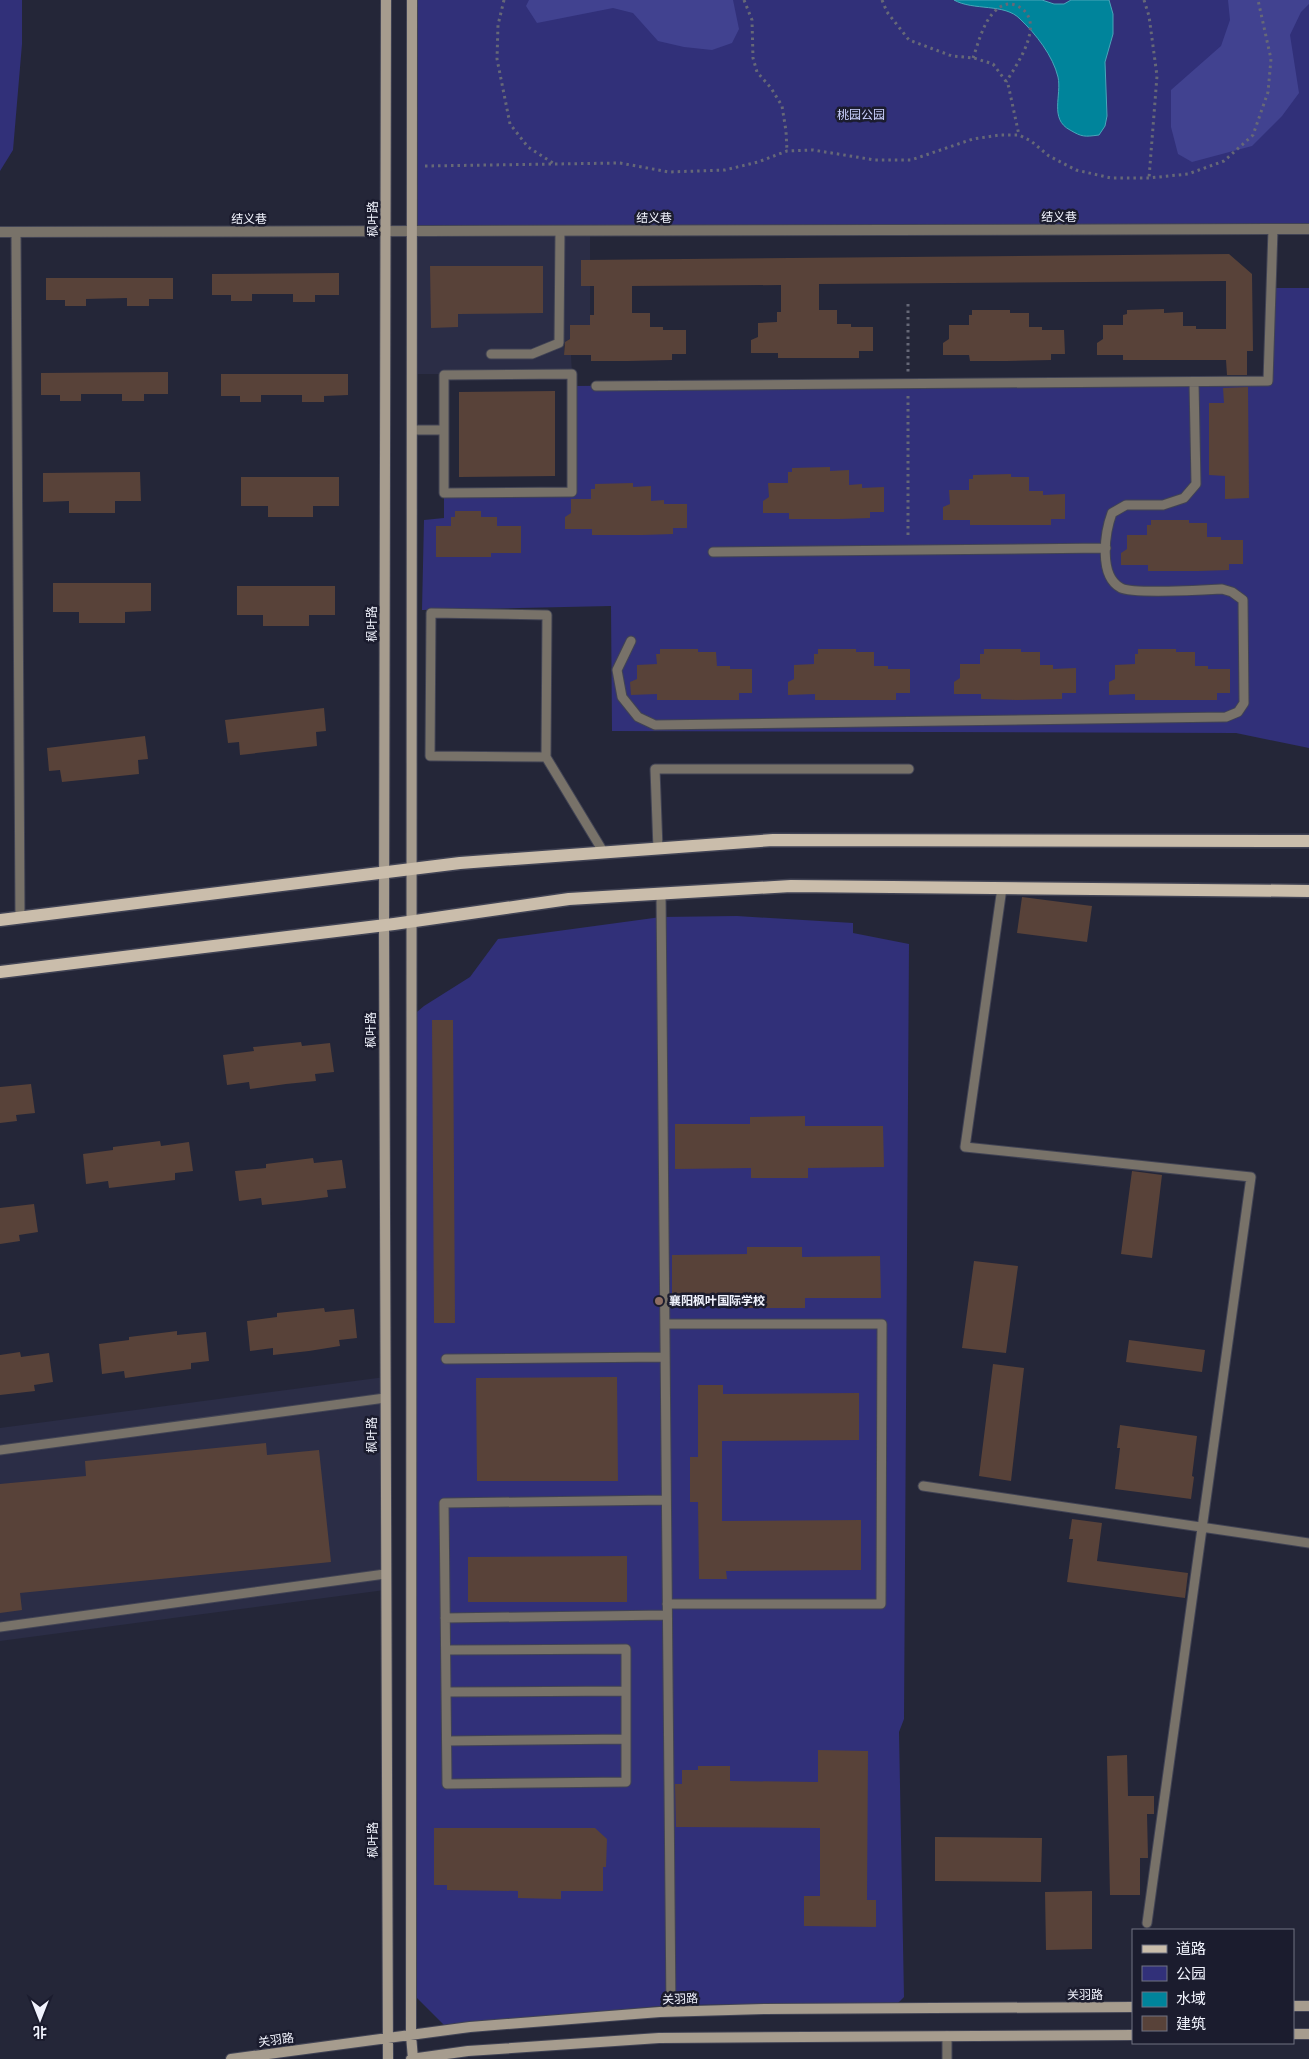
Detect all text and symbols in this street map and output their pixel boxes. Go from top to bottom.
park label: 桃园公园 [837,107,885,122]
street label: 枫叶路 [365,201,380,237]
street label: 结义巷 [1041,209,1077,224]
street label: 结义巷 [636,210,672,225]
street label: 结义巷 [231,211,267,226]
street label: 枫叶路 [364,606,379,642]
street label: 枫叶路 [363,1012,378,1048]
place label: 襄阳枫叶国际学校 [669,1293,765,1308]
marker: 襄阳枫叶国际学校 [653,1295,665,1307]
street label: 枫叶路 [364,1417,379,1453]
street label: 枫叶路 [365,1822,380,1858]
legend [1132,1929,1294,2044]
text: 道路 [1176,1939,1206,1958]
text: 公园 [1176,1964,1206,1983]
street label: 关羽路 [1067,1987,1103,2002]
text: 水域 [1176,1989,1206,2008]
street label: 关羽路 [662,1990,698,2007]
north arrow [15,1994,65,2044]
text: 建筑 [1176,2014,1206,2033]
text: 北 [33,2023,47,2041]
street label: 关羽路 [257,2030,295,2049]

